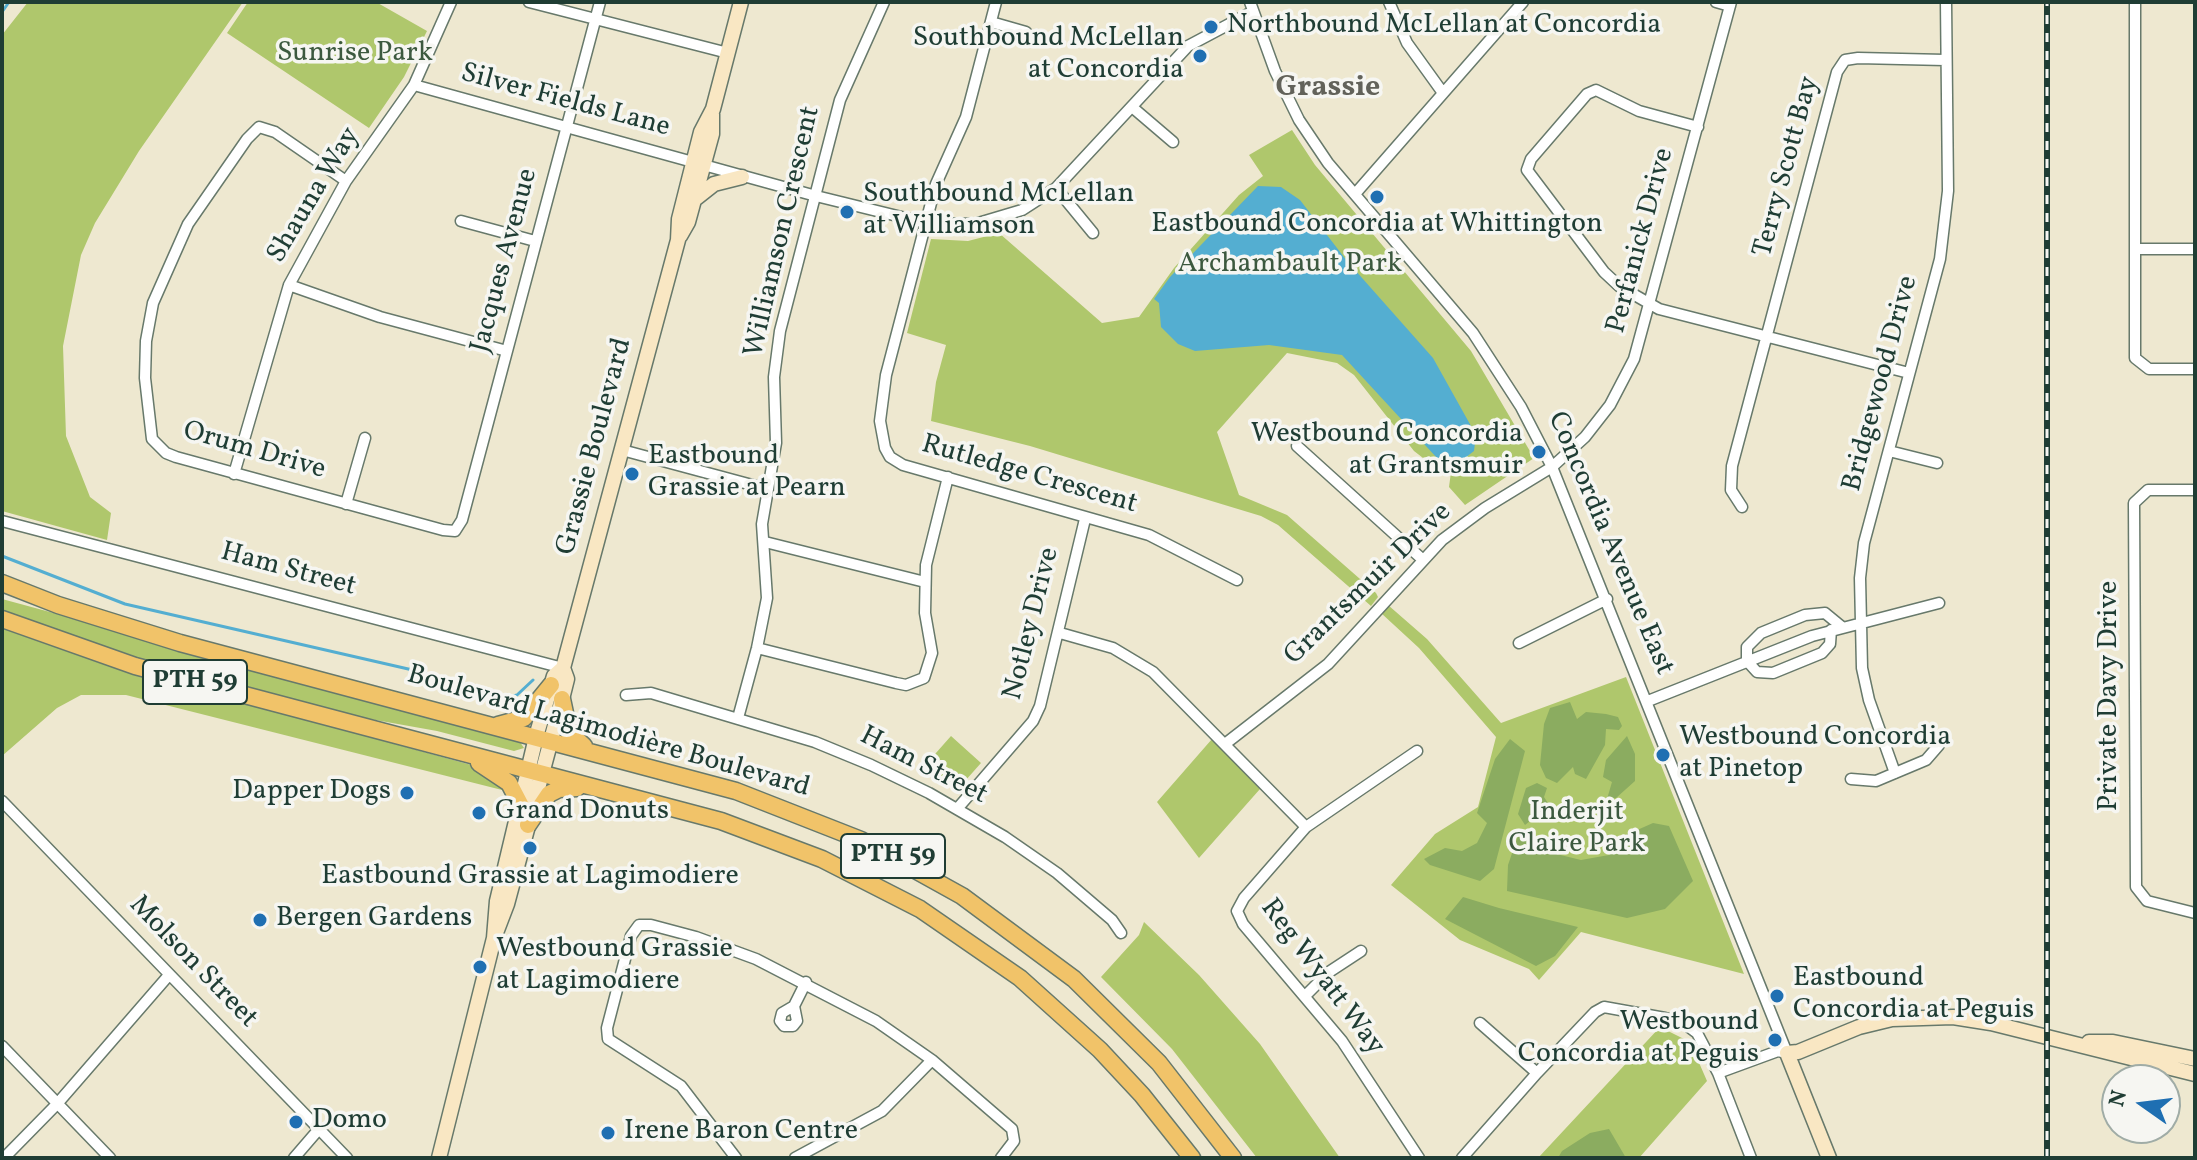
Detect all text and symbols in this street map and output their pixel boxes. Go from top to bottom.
place label: Northbound McLellan at Concordia [1227,10,1661,44]
marker: Northbound McLellan at Concordia [1202,18,1220,36]
place label: Southbound McLellan at Concordia [913,23,1184,89]
park label: Sunrise Park [277,38,433,72]
marker: Southbound McLellan at Concordia [1191,47,1209,65]
street label: Silver Fields Lane [457,58,673,146]
district label: Grassie [1276,71,1380,107]
street label: Terry Scott Bay [1748,73,1828,261]
street label: Williamson Crescent [739,103,829,361]
street label: Shauna Way [261,122,369,270]
street label: Perfanick Drive [1601,145,1683,337]
street label: Jacques Avenue [465,165,547,357]
place label: Southbound McLellan at Williamson [863,179,1134,245]
marker: Eastbound Concordia at Whittington [1368,188,1386,206]
marker: Southbound McLellan at Williamson [838,203,856,221]
place label: Eastbound Concordia at Whittington [1151,209,1603,243]
park label: Archambault Park [1178,249,1402,283]
street label: Bridgewood Drive [1837,273,1927,495]
street label: Grassie Boulevard [551,335,641,559]
street label: Concordia Avenue East [1538,407,1680,681]
street label: Orum Drive [179,416,329,488]
place label: Westbound Concordia at Grantsmuir [1251,419,1523,485]
street label: Rutledge Crescent [917,429,1141,523]
place label: Eastbound Grassie at Pearn [648,441,846,507]
marker: Westbound Concordia at Grantsmuir [1530,443,1548,461]
marker: Eastbound Grassie at Pearn [623,465,641,483]
street label: Grantsmuir Drive [1278,497,1460,673]
street label: Ham Street [217,537,359,605]
street label: Notley Drive [998,544,1068,704]
street label: Private Davy Drive [2094,581,2128,811]
street label: Boulevard Lagimodière Boulevard [403,659,813,807]
road number: PTH 59 [143,660,247,704]
street label: Ham Street [854,721,992,813]
place label: Westbound Concordia at Pinetop [1679,722,1951,788]
marker: Westbound Concordia at Pinetop [1654,746,1672,764]
place label: Dapper Dogs [232,776,391,810]
marker: Dapper Dogs [398,784,416,802]
place label: Grand Donuts [495,796,669,830]
park label: Inderjit Claire Park [1509,797,1645,863]
marker: Grand Donuts [470,804,488,822]
road number: PTH 59 [841,834,945,878]
marker: Eastbound Grassie at Lagimodiere [521,839,539,857]
place label: Eastbound Grassie at Lagimodiere [321,861,739,895]
street label: Molson Street [120,890,264,1036]
street label: Reg Wyatt Way [1251,893,1391,1063]
place label: Bergen Gardens [276,903,472,937]
marker: Bergen Gardens [251,911,269,929]
place label: Westbound Grassie at Lagimodiere [496,934,733,1000]
marker: Westbound Grassie at Lagimodiere [471,958,489,976]
place label: Eastbound Concordia at Peguis [1793,963,2034,1029]
marker: Eastbound Concordia at Peguis [1768,987,1786,1005]
place label: Westbound Concordia at Peguis [1518,1007,1759,1073]
marker: Westbound Concordia at Peguis [1766,1031,1784,1049]
north arrow [2101,1064,2181,1144]
text: N [2102,1087,2136,1110]
place label: Domo [312,1105,387,1139]
marker: Domo [287,1113,305,1131]
place label: Irene Baron Centre [624,1116,858,1150]
marker: Irene Baron Centre [599,1124,617,1142]

